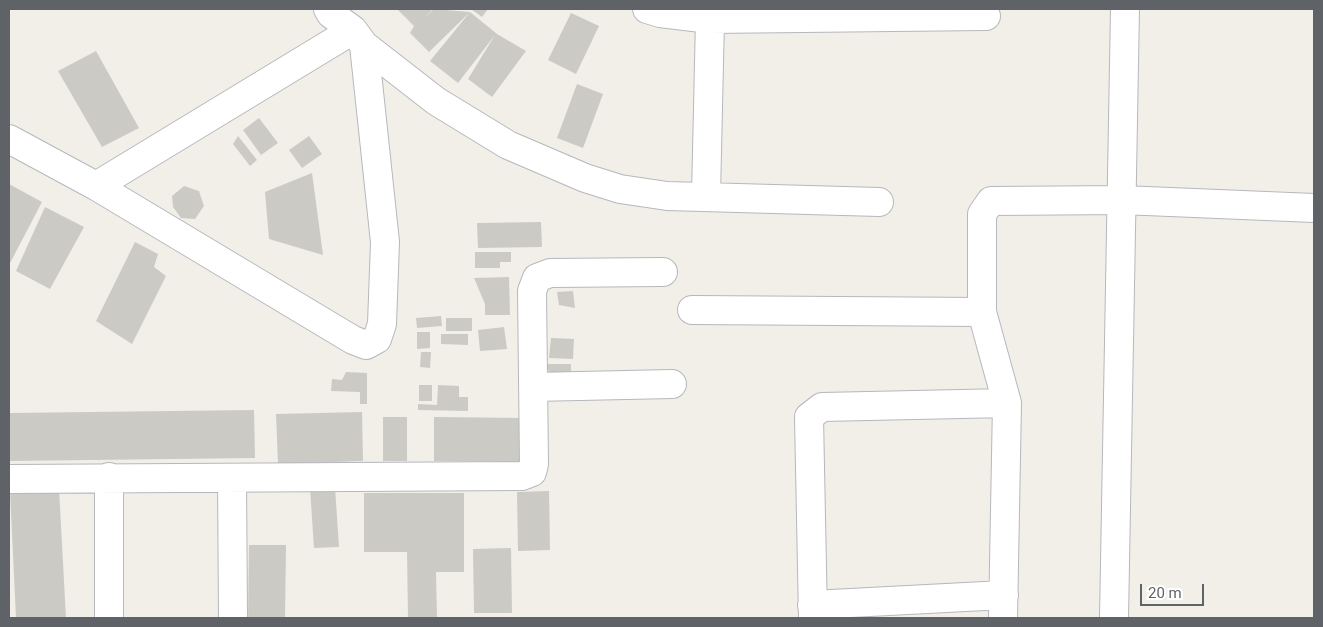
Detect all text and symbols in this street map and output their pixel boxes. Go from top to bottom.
scale bar [1143,574,1207,606]
text: 20 m [1148,584,1182,602]

